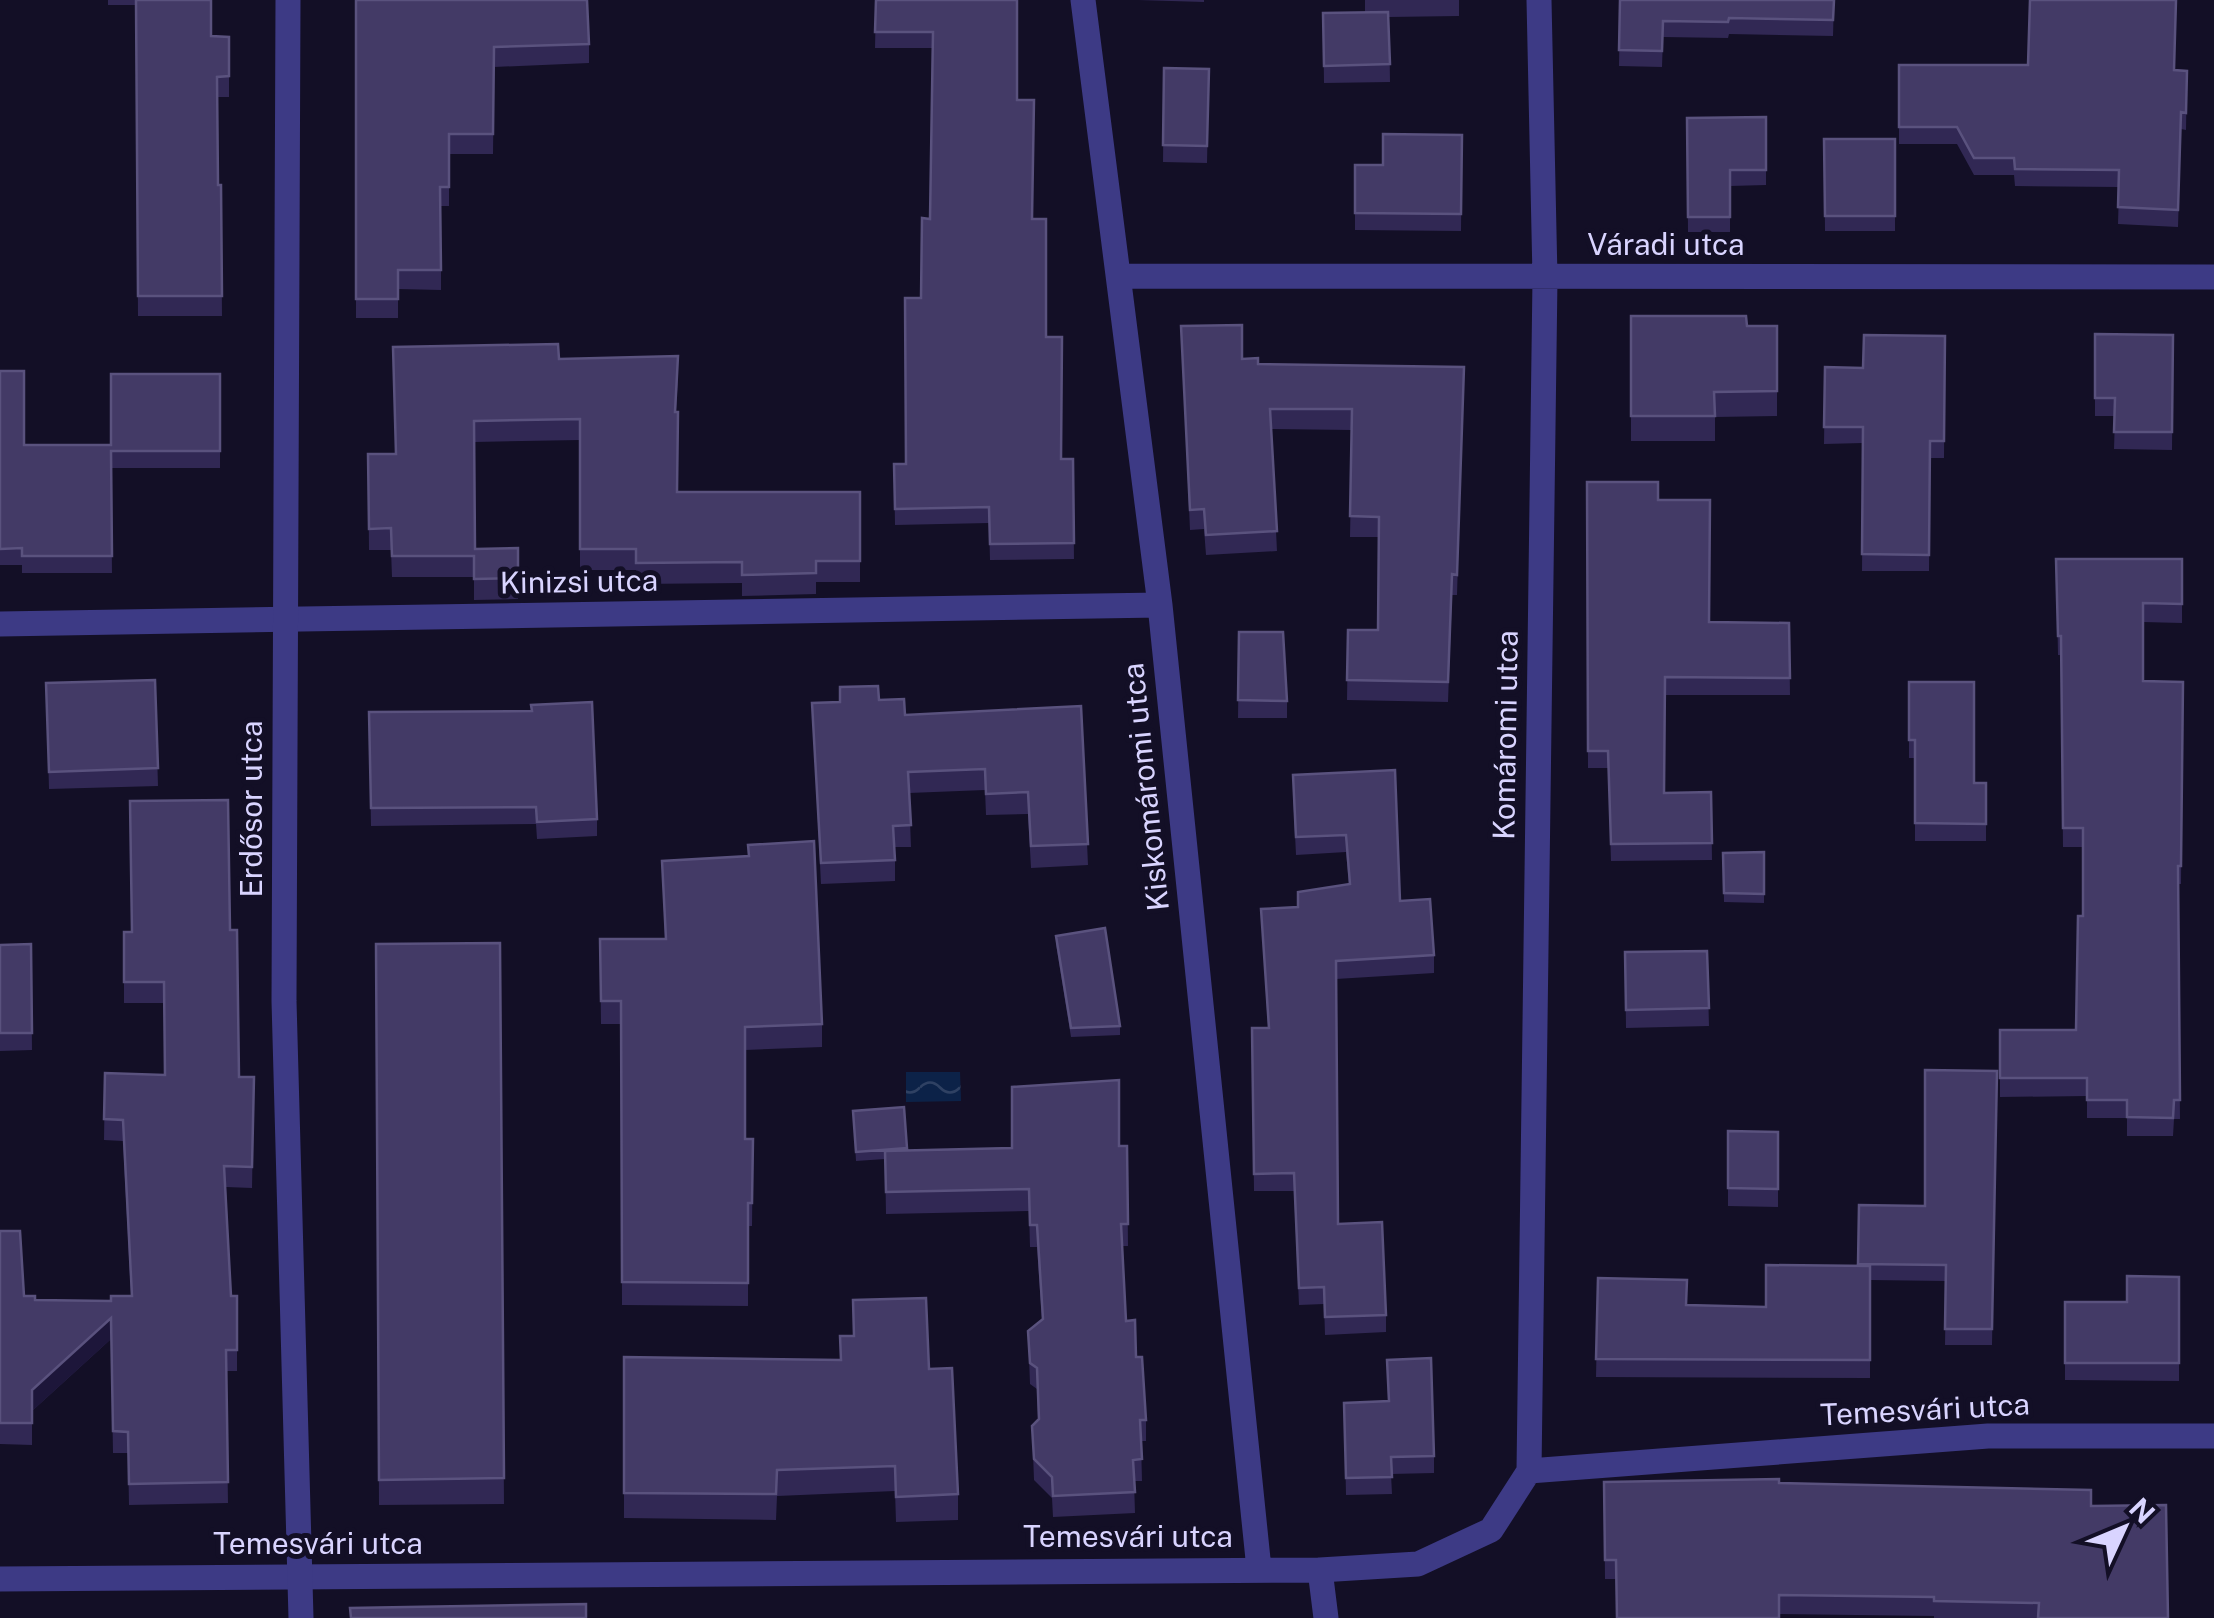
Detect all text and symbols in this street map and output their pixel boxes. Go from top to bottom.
street label: Váradi utca [1587,226,1745,262]
street label: Kinizsi utca [499,562,659,600]
street label: Komáromi utca [1485,630,1525,840]
street label: Kiskomáromi utca [1114,661,1176,913]
street label: Erdősor utca [233,720,269,898]
street label: Temesvári utca [1819,1386,2031,1432]
north arrow [2074,1478,2174,1578]
text: N [2123,1491,2162,1530]
street label: Temesvári utca [1023,1518,1233,1554]
street label: Temesvári utca [213,1525,423,1561]

